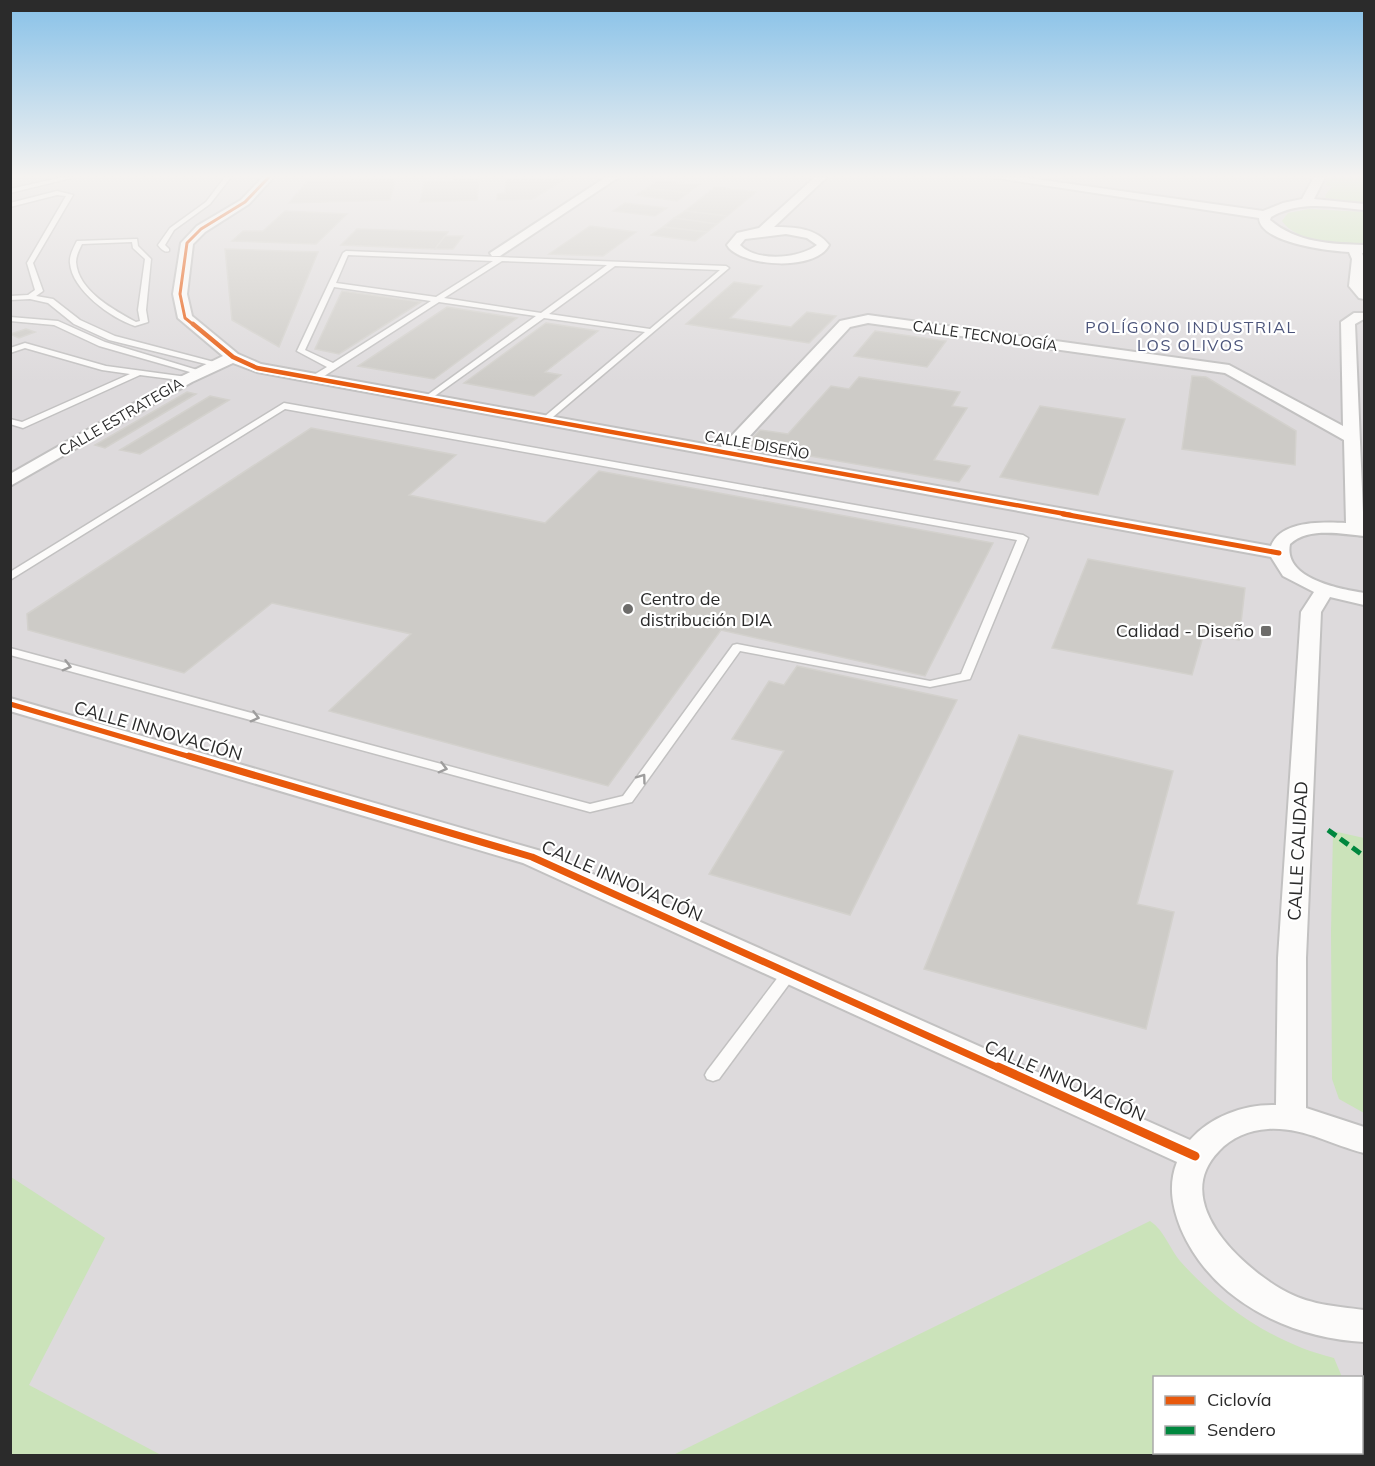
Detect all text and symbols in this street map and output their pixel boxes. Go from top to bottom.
street label: CALLE TECNOLOGÍA [911,316,1059,355]
district label: POLÍGONO INDUSTRIAL LOS OLIVOS [1085,317,1297,355]
street label: CALLE ESTRATEGIA [55,373,186,460]
street label: CALLE DISEÑO [703,426,811,463]
place label: Centro de distribución DIA [640,587,772,631]
marker: Centro de distribución DIA [621,602,635,616]
place label: Calidad - Diseño [1116,619,1254,642]
marker: Calidad - Diseño [1259,624,1273,638]
one-way arrow [61,659,72,671]
street label: CALLE INNOVACIÓN [71,695,245,766]
one-way arrow [249,710,260,722]
one-way arrow [438,761,448,774]
one-way arrow [635,773,646,784]
street label: CALLE CALIDAD [1282,781,1313,921]
street label: CALLE INNOVACIÓN [538,835,706,926]
street label: CALLE INNOVACIÓN [981,1035,1149,1126]
legend [1153,1376,1363,1454]
text: Ciclovía [1207,1388,1272,1411]
text: Sendero [1207,1418,1276,1441]

